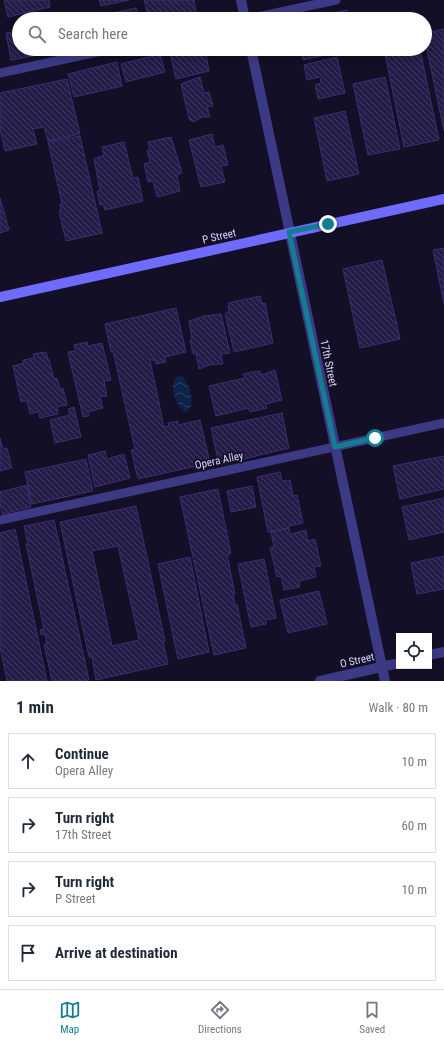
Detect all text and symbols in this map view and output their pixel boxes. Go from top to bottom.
search box [12,12,432,56]
icon: search [26,23,48,45]
text: Search here [58,25,128,43]
route end [319,215,337,233]
street label: P Street [201,226,237,247]
street label: 17th Street [317,338,340,388]
route start [366,429,384,447]
street label: Opera Alley [194,449,245,472]
map controls [396,633,432,669]
button: locate [396,633,432,669]
street label: O Street [339,650,376,671]
text: 1 min [16,697,54,717]
text: Walk · 80 m [368,700,428,715]
text: Continue [55,745,109,763]
icon: ahead [17,750,39,772]
text: 10 m [401,754,427,769]
text: Opera Alley [55,763,113,778]
text: Turn right [55,809,114,827]
icon: right [17,814,39,836]
text: 60 m [401,818,427,833]
text: 17th Street [55,827,111,842]
text: Turn right [55,873,114,891]
icon: right [17,878,39,900]
text: 10 m [401,882,427,897]
text: P Street [55,891,96,906]
icon: arrive [17,942,39,964]
text: Arrive at destination [55,944,178,962]
tab: Map [59,999,81,1036]
tab: Directions [198,999,242,1036]
tab: Saved [359,999,385,1036]

